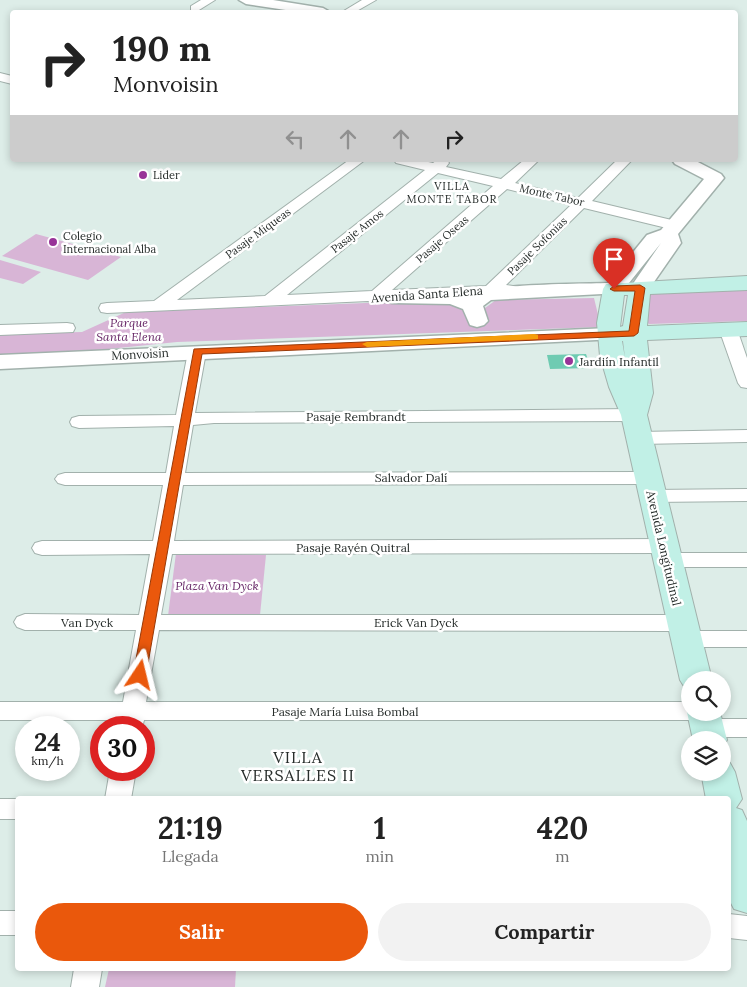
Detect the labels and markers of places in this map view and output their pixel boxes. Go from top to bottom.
place label: Lider [153,168,180,182]
marker: Lider [137,169,149,181]
place label: Colegio Internacional Alba [63,229,156,256]
marker: Colegio Internacional Alba [47,236,59,248]
pin [593,238,635,289]
place label: Jardiín Infantil [578,354,659,369]
marker: Jardiín Infantil [563,355,575,367]

